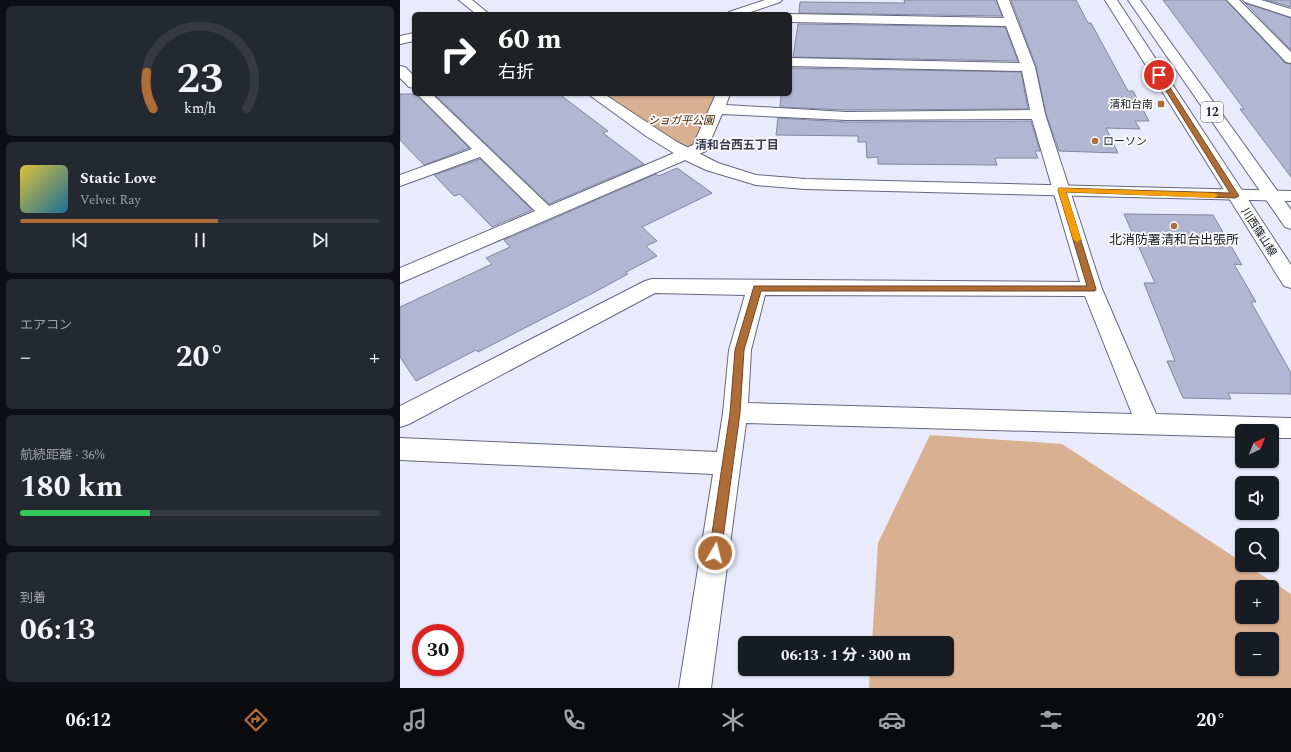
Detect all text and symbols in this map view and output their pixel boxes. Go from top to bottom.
text: 60 m [498,18,562,61]
icon: right [432,28,484,80]
text: 23 [177,48,223,111]
pin [1142,58,1176,92]
text: 右折 [498,59,534,86]
icon: arrive [1148,64,1170,86]
place label: 清和台南 [1109,96,1153,113]
text: km/h [184,98,216,120]
marker: 清和台南 [1156,99,1166,109]
road number: 12 [1201,102,1223,122]
park label: ショガ平公園 [648,112,716,129]
place label: ローソン [1103,133,1147,150]
district label: 清和台西五丁目 [695,136,779,155]
marker: ローソン [1090,136,1100,146]
text: Static Love [80,167,156,190]
text: Velvet Ray [80,190,141,210]
street label: 川西篠山線 [1237,204,1281,260]
marker: 北消防署清和台出張所 [1169,221,1179,231]
icon: previous [69,229,91,251]
icon: pause [189,229,211,251]
icon: next [309,229,331,251]
place label: 北消防署清和台出張所 [1109,230,1239,250]
text: エアコン [20,315,72,335]
text: 20° [176,334,224,380]
text: − [20,341,31,374]
text: + [369,341,380,374]
north arrow [1235,424,1279,468]
map controls [1235,424,1279,676]
text: 航続距離 · 36% [20,445,105,465]
text: 180 km [20,464,123,510]
button: sound [1235,476,1279,520]
button: search [1235,528,1279,572]
position arrow [694,532,736,574]
button: + [1235,580,1279,624]
text: 到着 [20,588,46,608]
text: 06:13 [20,607,95,653]
speed limit sign: 30 [412,624,464,676]
button: − [1235,632,1279,676]
text: 06:13 · 1 分 · 300 m [781,644,911,667]
icon: directions [242,706,270,734]
icon: music [401,706,429,734]
icon: phone [560,706,588,734]
icon: climate [719,706,747,734]
icon: car [878,706,906,734]
icon: filters [1037,706,1065,734]
text: 06:12 [66,707,111,734]
text: 20° [1196,707,1225,734]

